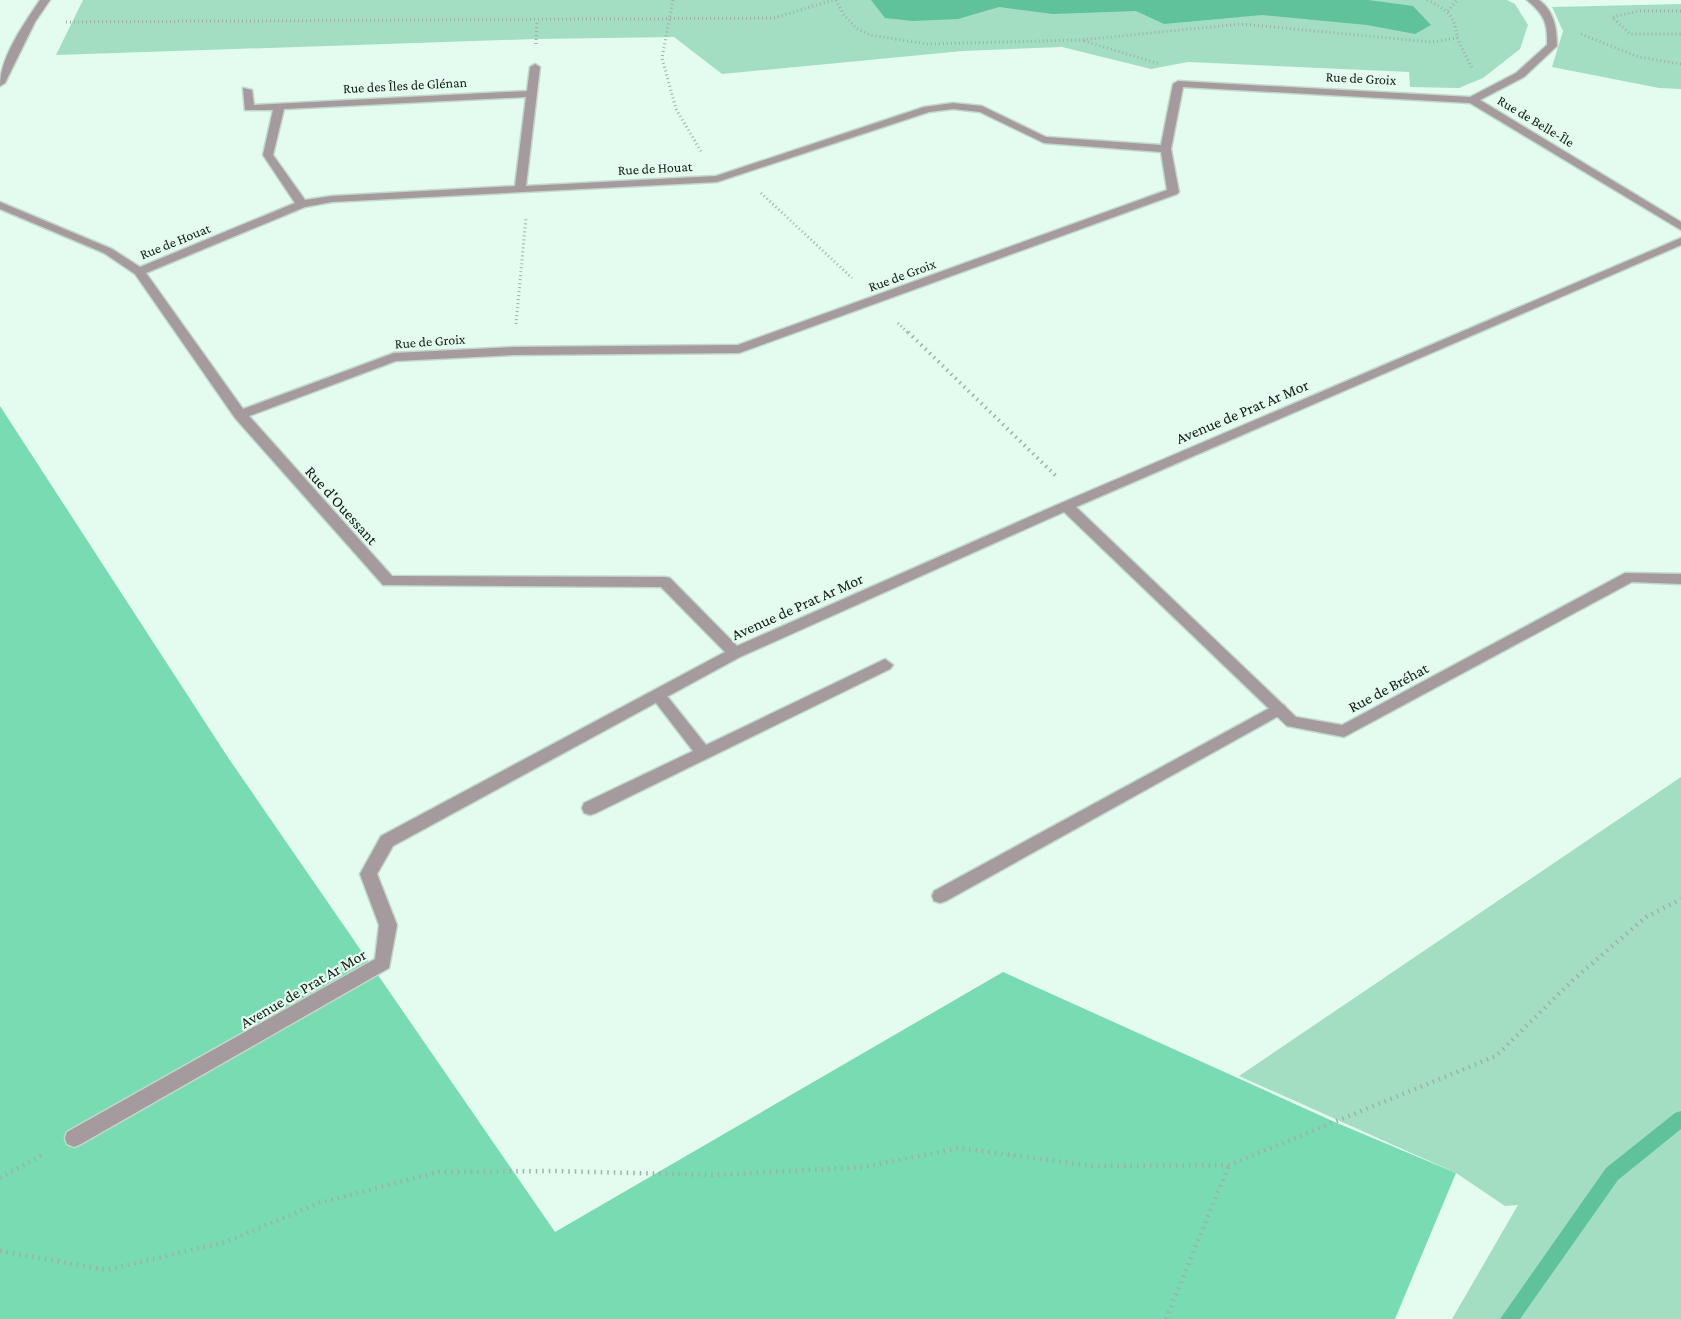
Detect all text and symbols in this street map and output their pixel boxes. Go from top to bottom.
street label: Rue de Groix [1325,68,1397,88]
street label: Rue des Îles de Glénan [343,74,468,96]
street label: Rue de Belle-Île [1495,92,1577,150]
street label: Rue de Houat [617,158,693,178]
street label: Rue de Houat [137,219,213,262]
street label: Rue de Groix [866,255,938,295]
street label: Rue de Groix [394,331,466,351]
street label: Avenue de Prat Ar Mor [1173,376,1311,447]
street label: Rue d'Ouessant [302,463,382,548]
street label: Avenue de Prat Ar Mor [729,570,866,643]
street label: Rue de Bréhat [1345,659,1432,716]
street label: Avenue de Prat Ar Mor [237,945,369,1031]

